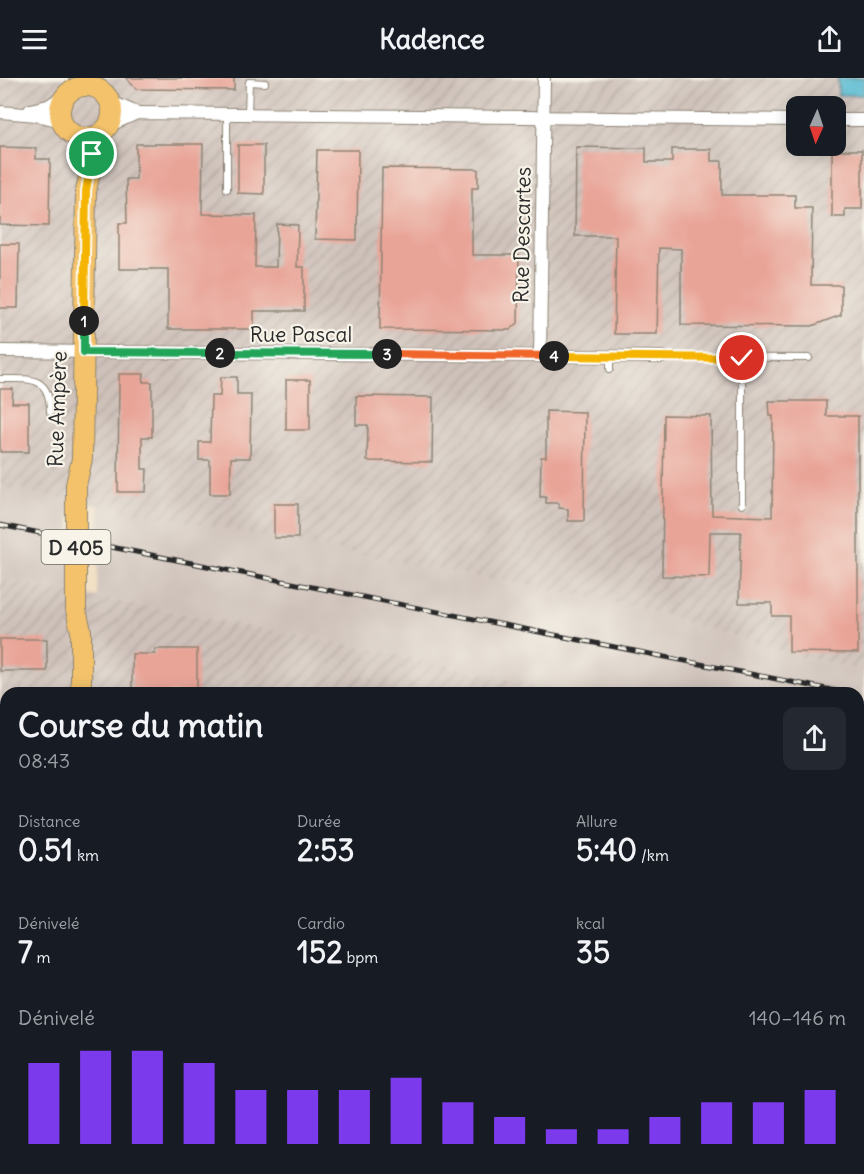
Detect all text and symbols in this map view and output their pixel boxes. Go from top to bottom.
text: Kadence [379,22,485,56]
icon: menu [18,23,51,56]
icon: share [813,23,846,56]
north arrow [786,96,846,156]
map controls [786,96,846,156]
pin [66,128,117,179]
icon: arrive [75,137,108,170]
street label: Rue Descartes [507,167,537,303]
pin: 1 [69,306,99,336]
text: 1 [81,311,87,331]
street label: Rue Pascal [250,321,352,348]
pin [716,332,767,383]
pin: 2 [205,338,235,368]
pin: 3 [372,339,402,369]
pin: 4 [539,341,569,371]
icon: check [725,341,758,374]
text: 2 [216,343,224,363]
text: 3 [382,344,392,364]
text: 4 [549,346,559,366]
street label: Rue Ampère [41,350,73,468]
road number: D 405 [42,530,110,564]
text: Course du matin [18,704,263,746]
button: share [783,707,846,770]
text: 08:43 [18,748,70,773]
text: Distance [18,811,80,831]
text: Durée [297,811,341,831]
text: Allure [576,811,617,831]
text: 0.51 [18,831,73,869]
text: 2:53 [297,831,355,869]
text: 5:40 [576,831,637,869]
text: km [73,845,99,865]
text: /km [637,845,669,865]
text: Dénivelé [18,913,79,933]
text: Cardio [297,913,345,933]
text: kcal [576,913,605,933]
text: 7 [18,933,33,971]
text: 152 [297,933,343,971]
text: 35 [576,933,610,971]
text: m [33,947,51,967]
text: bpm [343,947,378,967]
text: Dénivelé [18,1005,95,1030]
text: 140–146 m [749,1005,846,1030]

